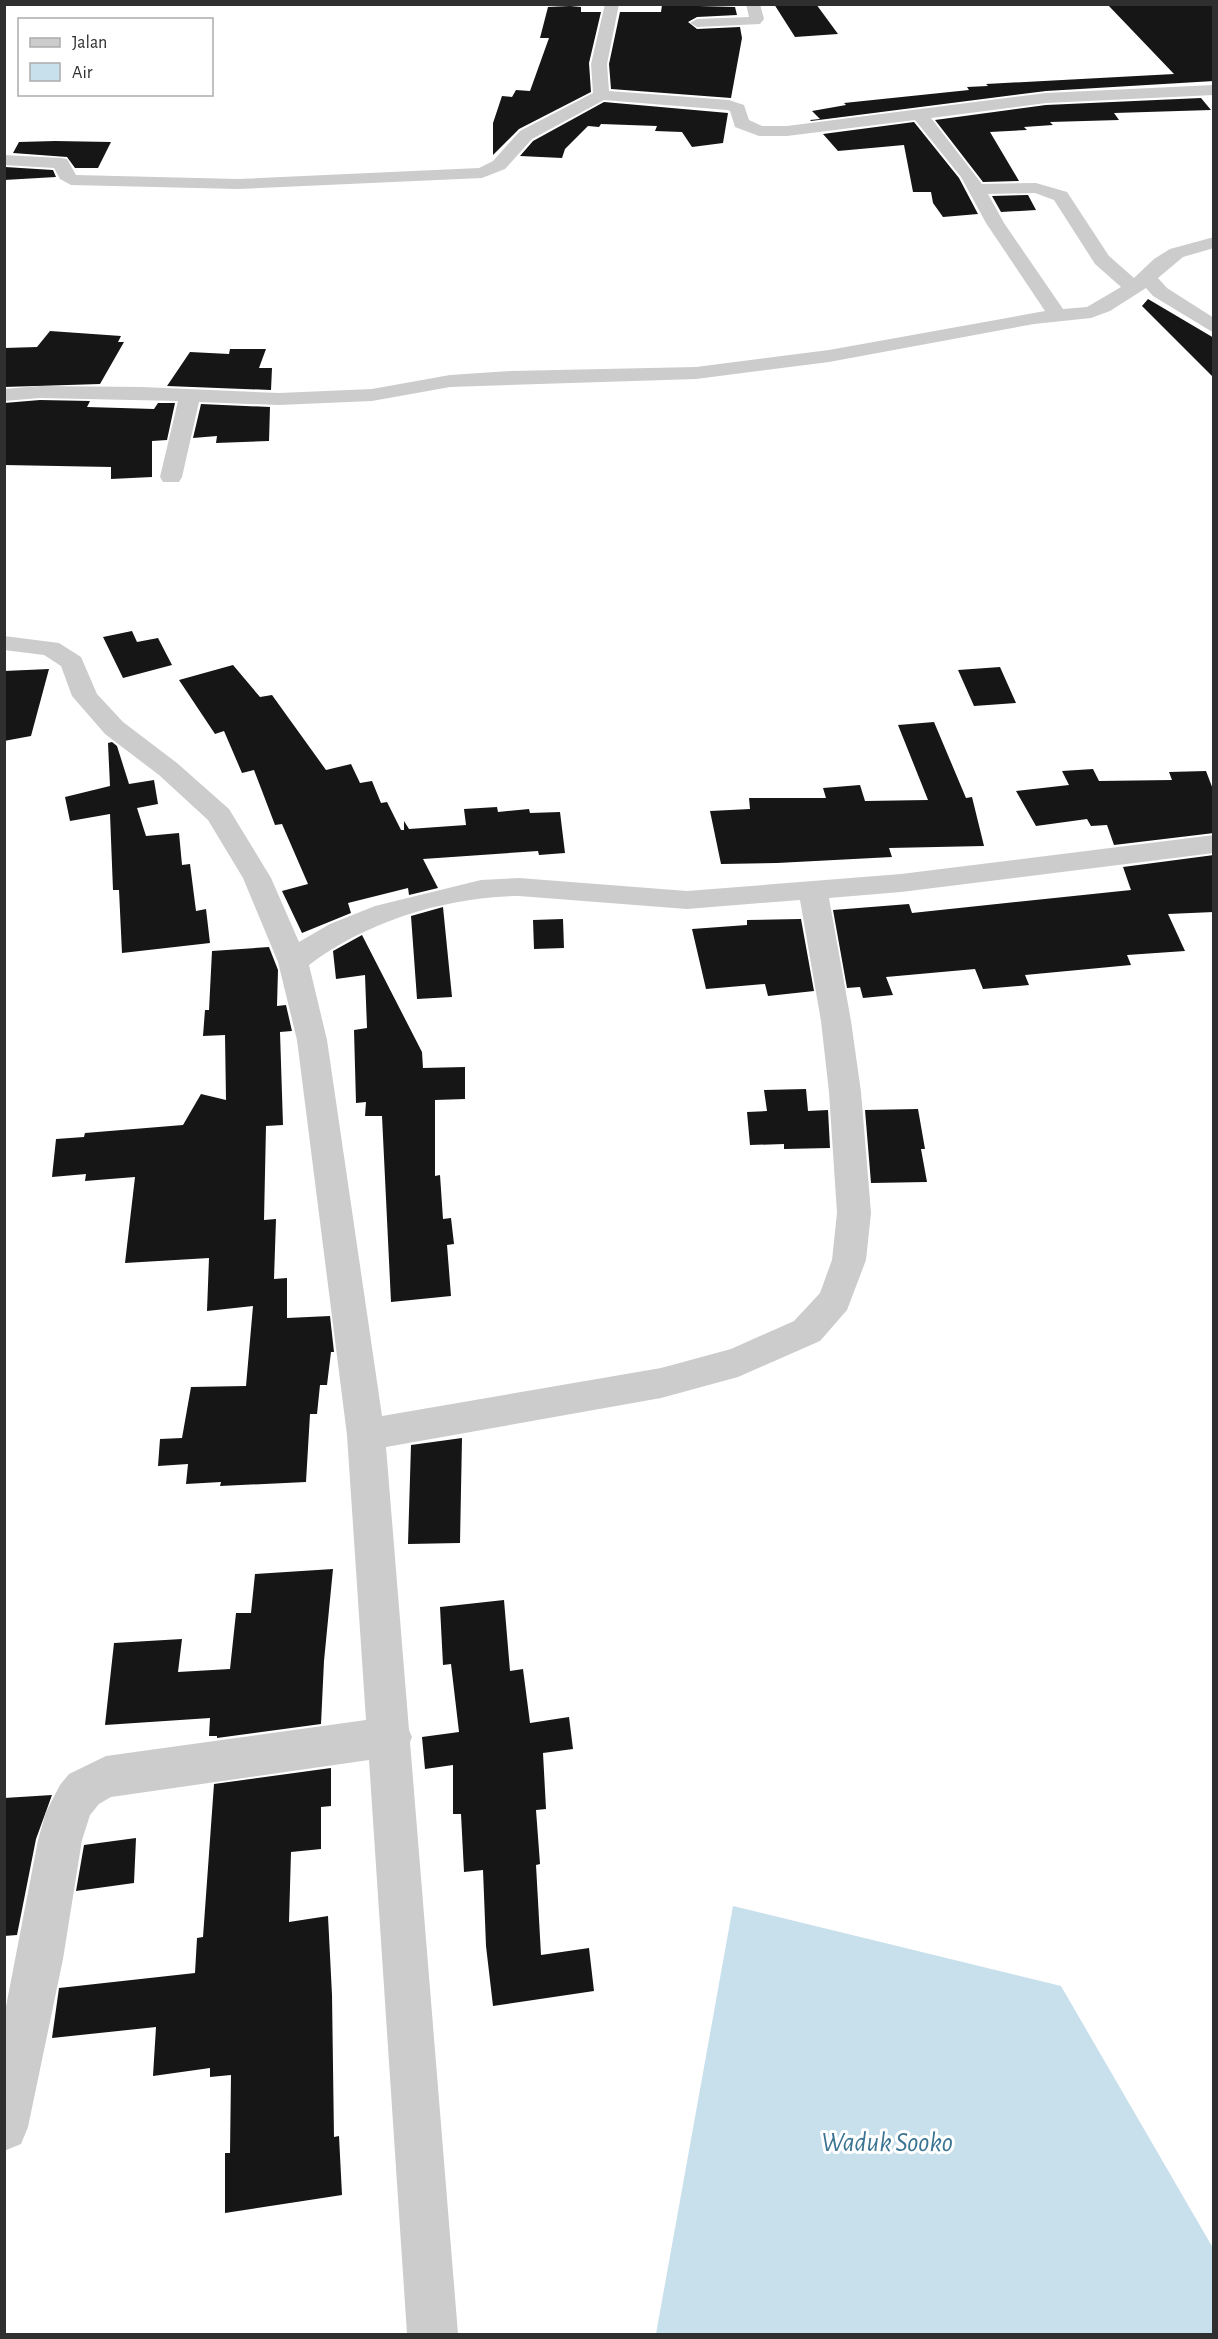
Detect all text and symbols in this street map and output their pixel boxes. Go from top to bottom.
legend [18,18,213,96]
text: Jalan [72,34,107,52]
text: Air [72,64,93,82]
water label: Waduk Sooko [821,2129,953,2156]

